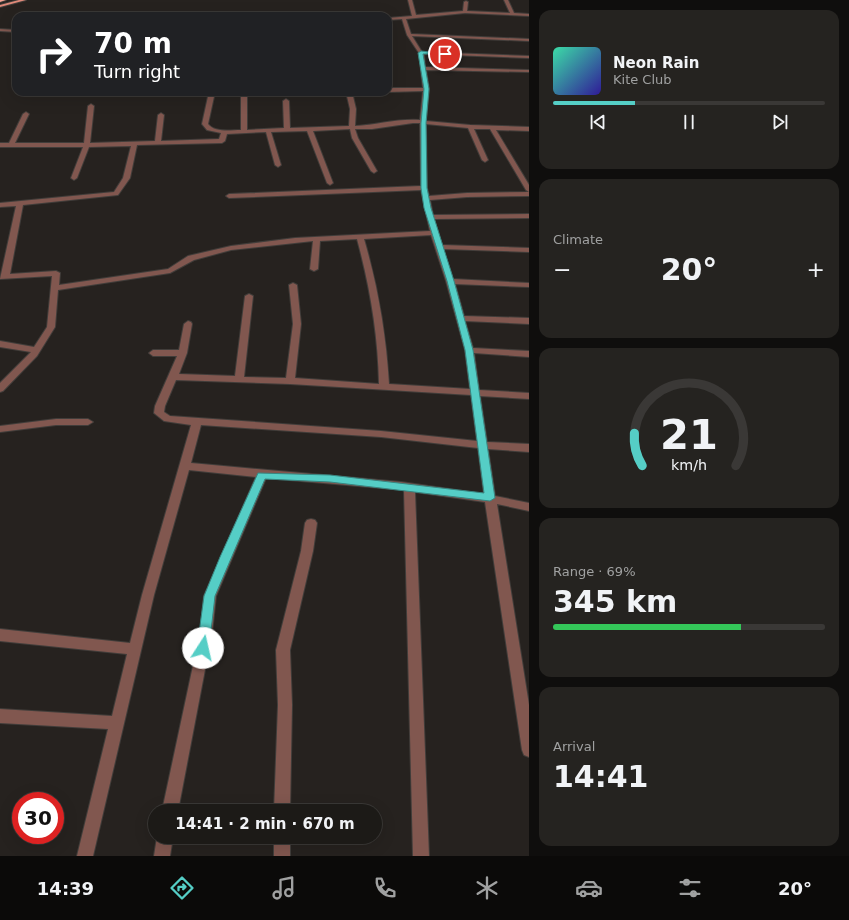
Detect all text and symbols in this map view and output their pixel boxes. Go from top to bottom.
text: 70 m [94,27,172,60]
icon: right [28,28,80,80]
pin [428,37,462,71]
icon: arrive [434,43,456,65]
text: Neon Rain [613,54,699,72]
text: Turn right [94,61,180,82]
text: Kite Club [613,72,672,87]
icon: previous [587,111,609,133]
icon: pause [678,111,700,133]
icon: next [769,111,791,133]
text: Climate [553,232,603,247]
text: 20° [661,252,717,287]
text: − [553,257,571,282]
text: + [807,257,825,282]
text: 21 [660,410,718,459]
text: km/h [671,457,707,473]
text: Range · 69% [553,564,636,579]
text: 345 km [553,584,677,619]
position arrow [182,627,224,669]
text: Arrival [553,739,595,754]
text: 14:41 [553,759,649,794]
speed limit sign: 30 [12,792,64,844]
text: 14:41 · 2 min · 670 m [175,815,355,833]
icon: directions [168,874,196,902]
icon: music [270,874,298,902]
icon: phone [371,874,399,902]
icon: climate [473,874,501,902]
icon: car [575,874,603,902]
icon: filters [676,874,704,902]
text: 14:39 [37,878,94,899]
text: 20° [778,878,812,899]

